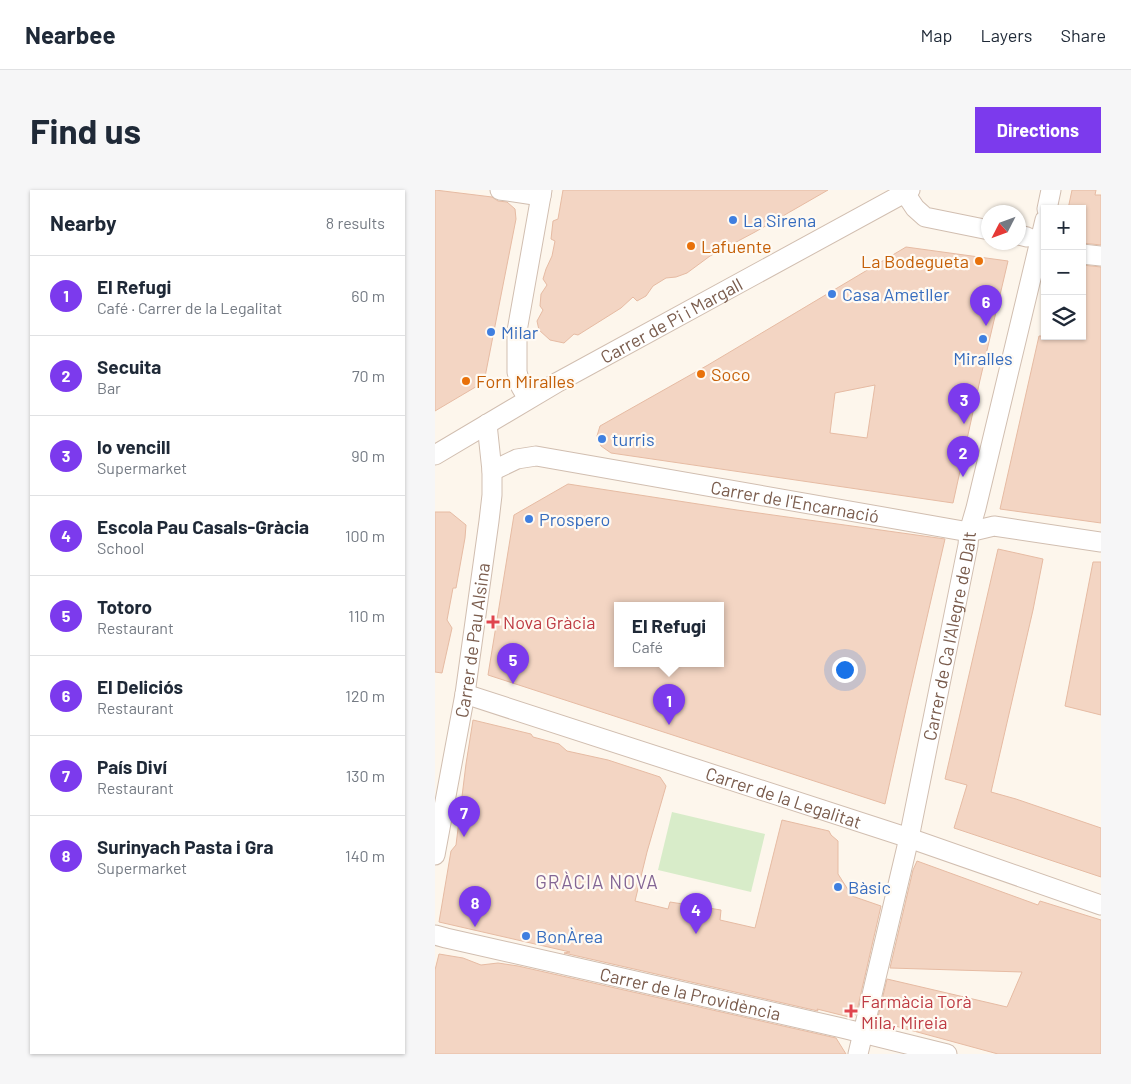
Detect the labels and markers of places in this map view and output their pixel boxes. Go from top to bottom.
place label: La Sirena [743,209,816,231]
marker: La Sirena [727,214,739,226]
place label: Lafuente [701,235,772,257]
marker: Lafuente [685,240,697,252]
place label: La Bodegueta [861,250,969,272]
marker: La Bodegueta [973,255,985,267]
place label: Casa Ametller [842,283,950,305]
pin: 6 [970,285,1002,326]
marker: Casa Ametller [826,288,838,300]
place label: Milar [501,321,539,343]
marker: Milar [485,326,497,338]
marker: Miralles [977,333,989,345]
place label: Miralles [953,347,1013,369]
place label: Soco [711,363,750,385]
marker: Soco [695,368,707,380]
place label: Forn Miralles [476,370,575,392]
marker: Forn Miralles [460,375,472,387]
pin: 3 [948,383,980,424]
place label: turris [612,428,655,450]
marker: turris [596,433,608,445]
pin: 2 [947,436,979,477]
place label: Prospero [539,508,610,530]
marker: Prospero [523,513,535,525]
place label: Nova Gràcia [503,611,596,633]
marker: Nova Gràcia [487,616,499,628]
pin: 5 [497,643,529,684]
pin: 1 [653,684,685,725]
pin: 7 [448,796,480,837]
place label: Bàsic [848,876,891,898]
marker: Bàsic [832,881,844,893]
pin: 8 [459,886,491,927]
pin: 4 [680,893,712,934]
place label: BonÀrea [536,925,603,947]
marker: BonÀrea [520,930,532,942]
place label: Farmàcia Torà Mila, Mireia [861,990,972,1033]
marker: Farmàcia Torà Mila, Mireia [845,1005,857,1017]

